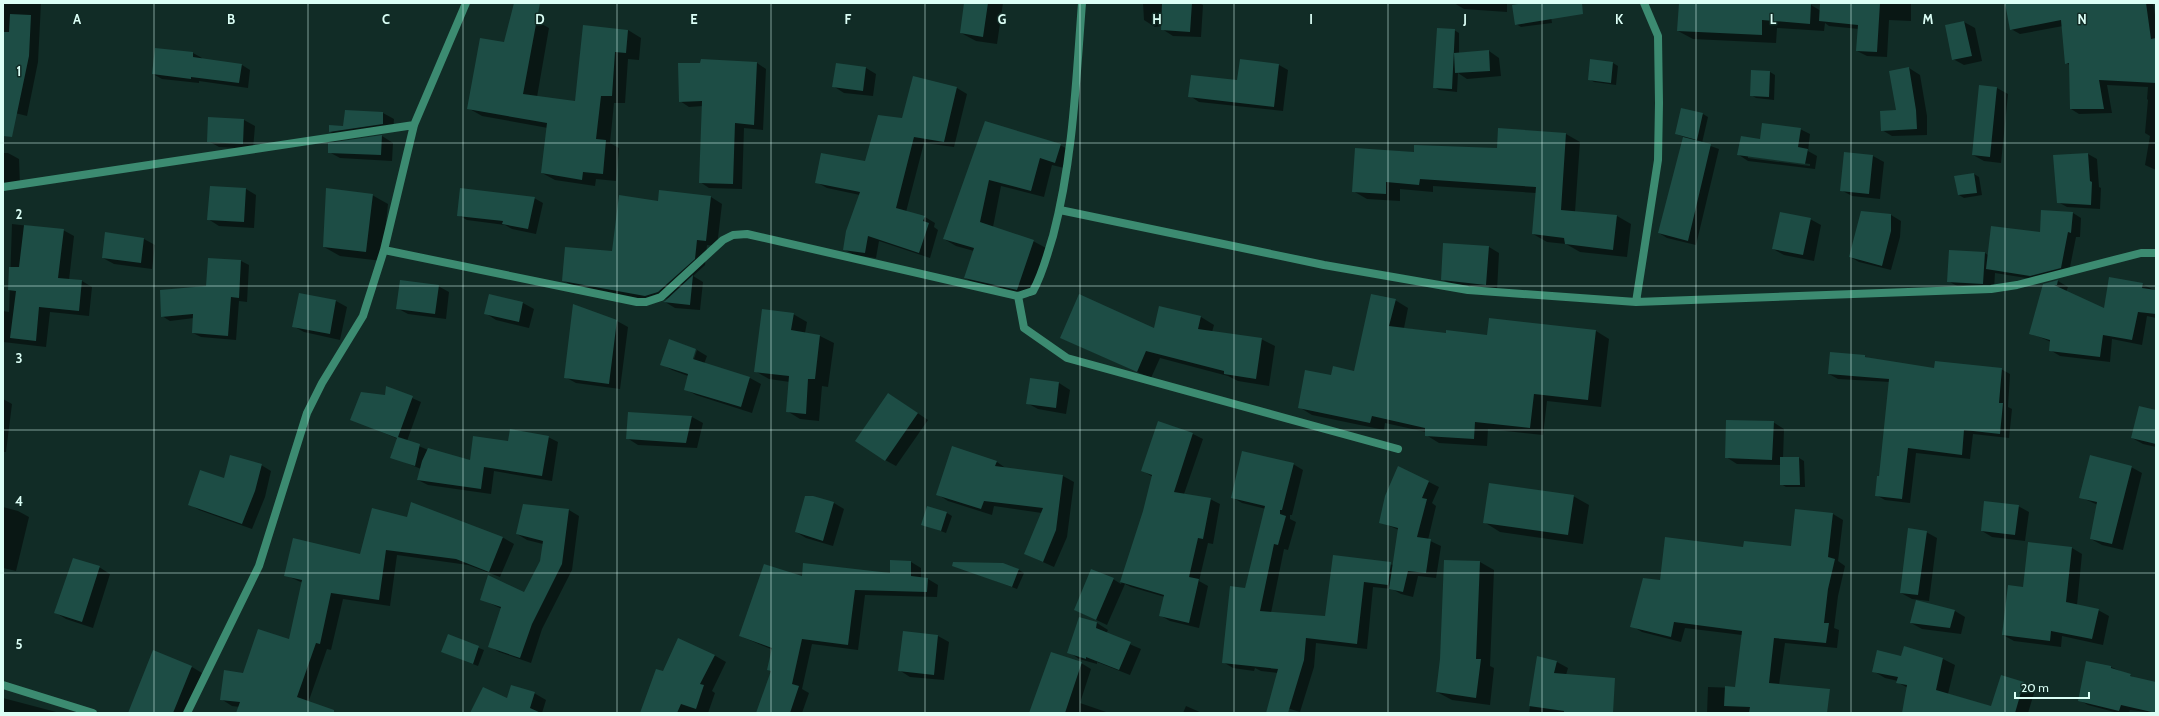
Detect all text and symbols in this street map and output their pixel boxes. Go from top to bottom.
text: A [73,11,82,27]
text: B [227,11,235,27]
text: C [382,11,390,27]
text: D [535,11,545,27]
text: E [690,11,698,27]
text: F [845,11,852,27]
text: G [998,11,1007,27]
text: H [1152,11,1162,27]
text: I [1309,11,1313,27]
text: J [1462,11,1467,27]
text: K [1615,11,1624,27]
text: L [1770,11,1777,27]
text: M [1923,11,1934,27]
text: N [2077,11,2087,27]
text: 1 [17,63,21,79]
text: 2 [16,206,23,222]
text: 3 [15,350,23,366]
text: 4 [15,493,23,509]
text: 5 [16,636,23,652]
scale bar [2015,674,2089,700]
text: 20 m [2021,680,2049,695]

